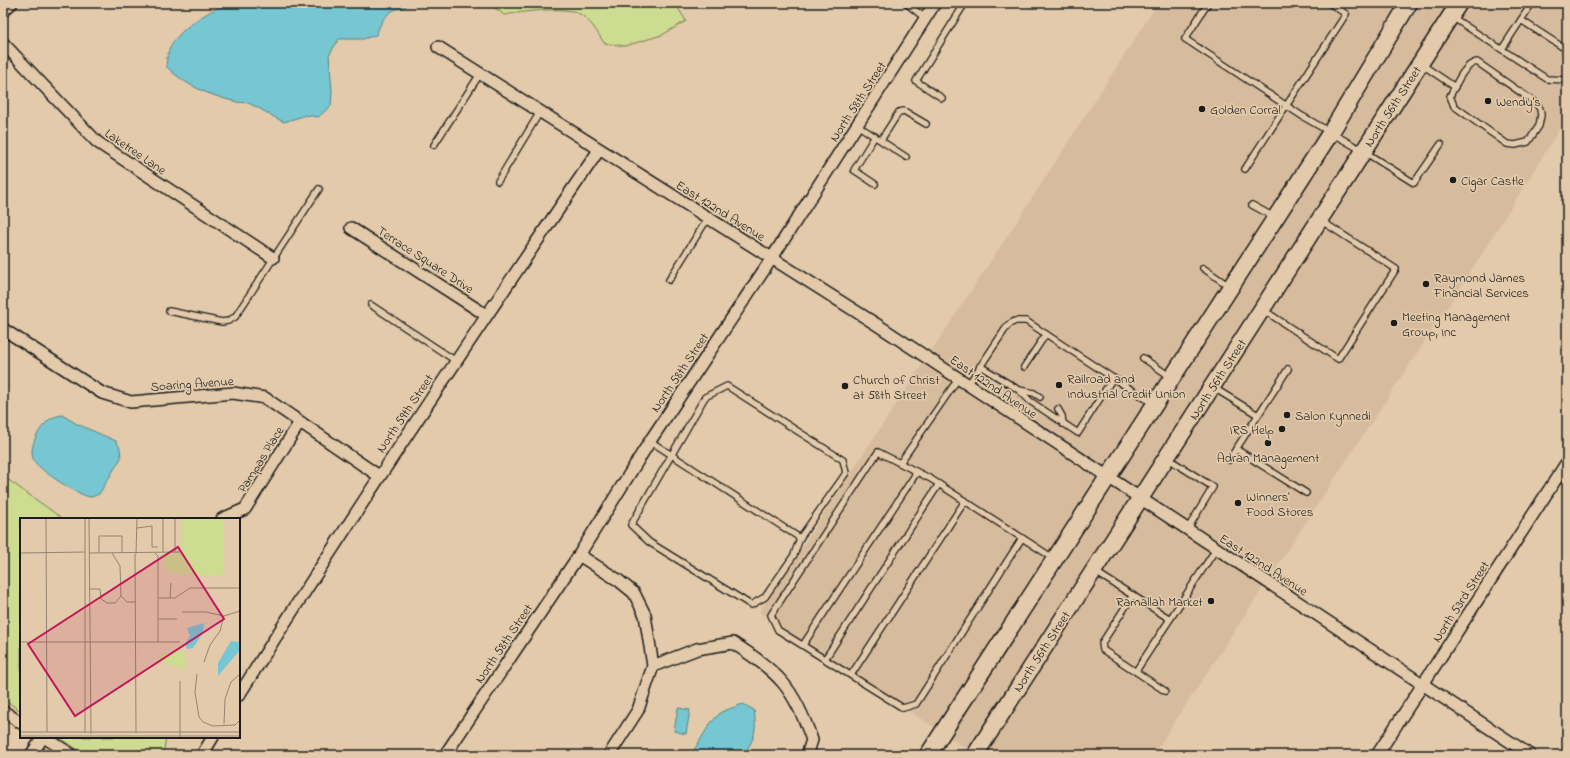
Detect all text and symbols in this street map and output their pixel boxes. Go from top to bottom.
street label: North 58th Street [825,57,892,146]
street label: North 56th Street [1360,62,1427,151]
place label: Wendy's [1496,93,1541,113]
marker: Wendy's [1483,96,1493,106]
place label: Golden Corral [1210,101,1281,120]
marker: Golden Corral [1197,104,1207,114]
street label: Laketree Lane [101,125,170,180]
place label: Cigar Castle [1461,172,1524,192]
marker: Cigar Castle [1448,175,1458,185]
street label: East 122nd Avenue [672,176,769,246]
street label: Terrace Square Drive [373,222,477,299]
place label: Raymond James Financial Services [1433,269,1529,303]
marker: Raymond James Financial Services [1421,279,1431,289]
place label: Meeting Management Group, Inc [1402,308,1511,342]
marker: Meeting Management Group, Inc [1389,318,1399,328]
street label: North 58th Street [647,329,714,416]
street label: North 56th Street [1185,335,1252,424]
street label: East 122nd Avenue [946,351,1041,424]
street label: North 59th Street [372,370,439,457]
place label: Railroad and Industrial Credit Union [1067,370,1185,404]
place label: Church of Christ at 58th Street [853,371,940,405]
street label: Soaring Avenue [150,372,234,398]
marker: Railroad and Industrial Credit Union [1054,380,1064,390]
marker: Church of Christ at 58th Street [840,381,850,391]
place label: Salon Kynnedi [1295,407,1371,427]
marker: Salon Kynnedi [1282,410,1292,420]
place label: IRS Help [1230,421,1274,440]
street label: Pampas Place [233,423,289,497]
marker: IRS Help [1277,424,1287,434]
marker: Adran Management [1263,438,1273,448]
place label: Adran Management [1217,449,1320,469]
place label: Winners' Food Stores [1245,488,1314,522]
marker: Winners' Food Stores [1233,498,1243,508]
inset map [20,518,240,738]
street label: East 122nd Avenue [1215,530,1311,601]
street label: North 53rd Street [1428,557,1495,646]
place label: Ramallah Market [1116,593,1204,612]
marker: Ramallah Market [1206,596,1216,606]
street label: North 58th Street [471,600,538,687]
street label: North 56th Street [1009,607,1076,696]

